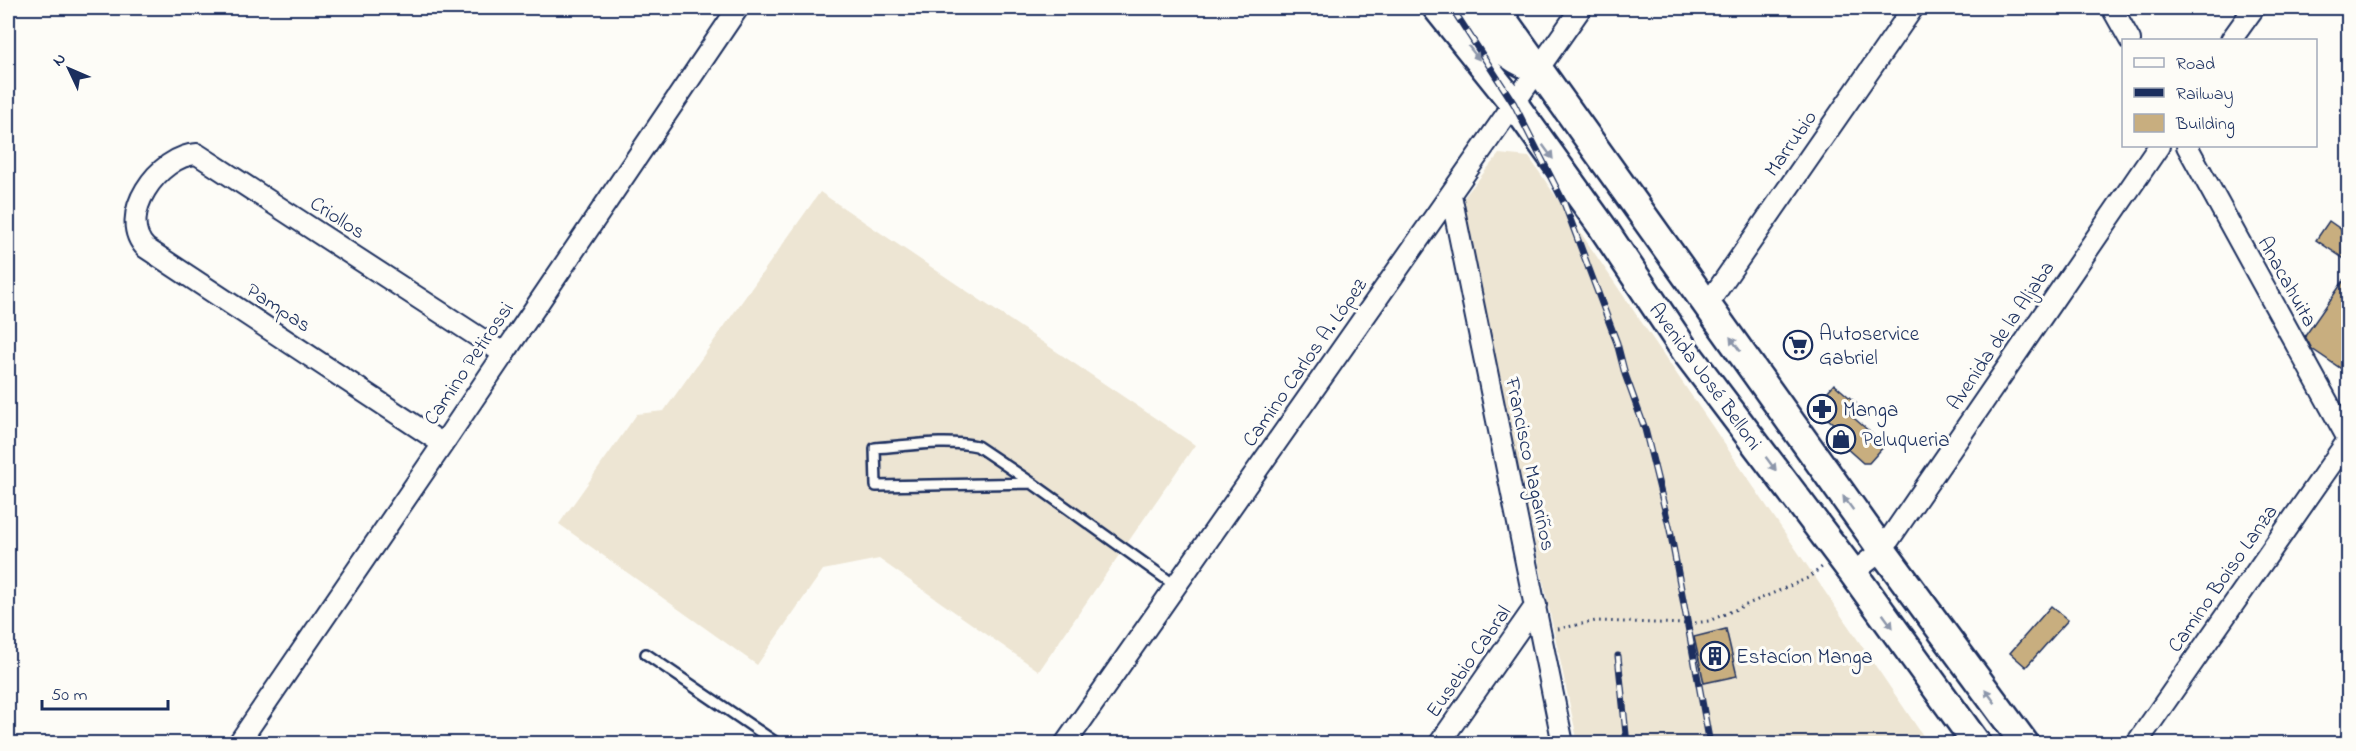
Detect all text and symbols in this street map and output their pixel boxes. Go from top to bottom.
north arrow [39,39,99,99]
legend [2122,39,2317,147]
one-way arrow [1467,45,1480,61]
text: N [47,48,72,72]
text: Road [2176,52,2215,78]
text: Railway [2176,82,2233,108]
street label: Marrubio [1758,105,1825,183]
text: Building [2175,112,2235,139]
one-way arrow [1542,143,1554,159]
street label: Criollos [303,190,371,248]
street label: Anacahuita [2249,231,2323,333]
street label: Avenida de la Aljaba [1940,255,2063,417]
street label: Camino Carlos A. López [1236,272,1375,454]
street label: Pampas [240,276,316,341]
street label: Camino Petirossi [417,296,522,432]
street label: Avenida José Belloni [1641,297,1768,457]
place label: Autoservice Gabriel [1819,320,1920,374]
supermarket icon: Autoservice Gabriel [1782,329,1814,361]
one-way arrow [1729,336,1741,352]
street label: Francisco Magariños [1494,374,1562,554]
pharmacy icon: Manga [1806,393,1838,425]
place label: Manga [1843,396,1898,428]
shop icon: Peluqueria [1825,423,1857,455]
place label: Peluqueria [1862,426,1950,456]
one-way arrow [1764,457,1776,472]
one-way arrow [1842,495,1854,511]
street label: Camino Boiso Lanza [2161,499,2286,659]
street label: Eusebio Cabral [1420,600,1520,724]
one-way arrow [1881,613,1893,628]
building icon: Estacíon Manga [1699,640,1731,672]
place label: Estacíon Manga [1736,643,1873,675]
scale bar [42,673,168,711]
text: 50 m [51,683,88,709]
one-way arrow [1985,689,1997,704]

